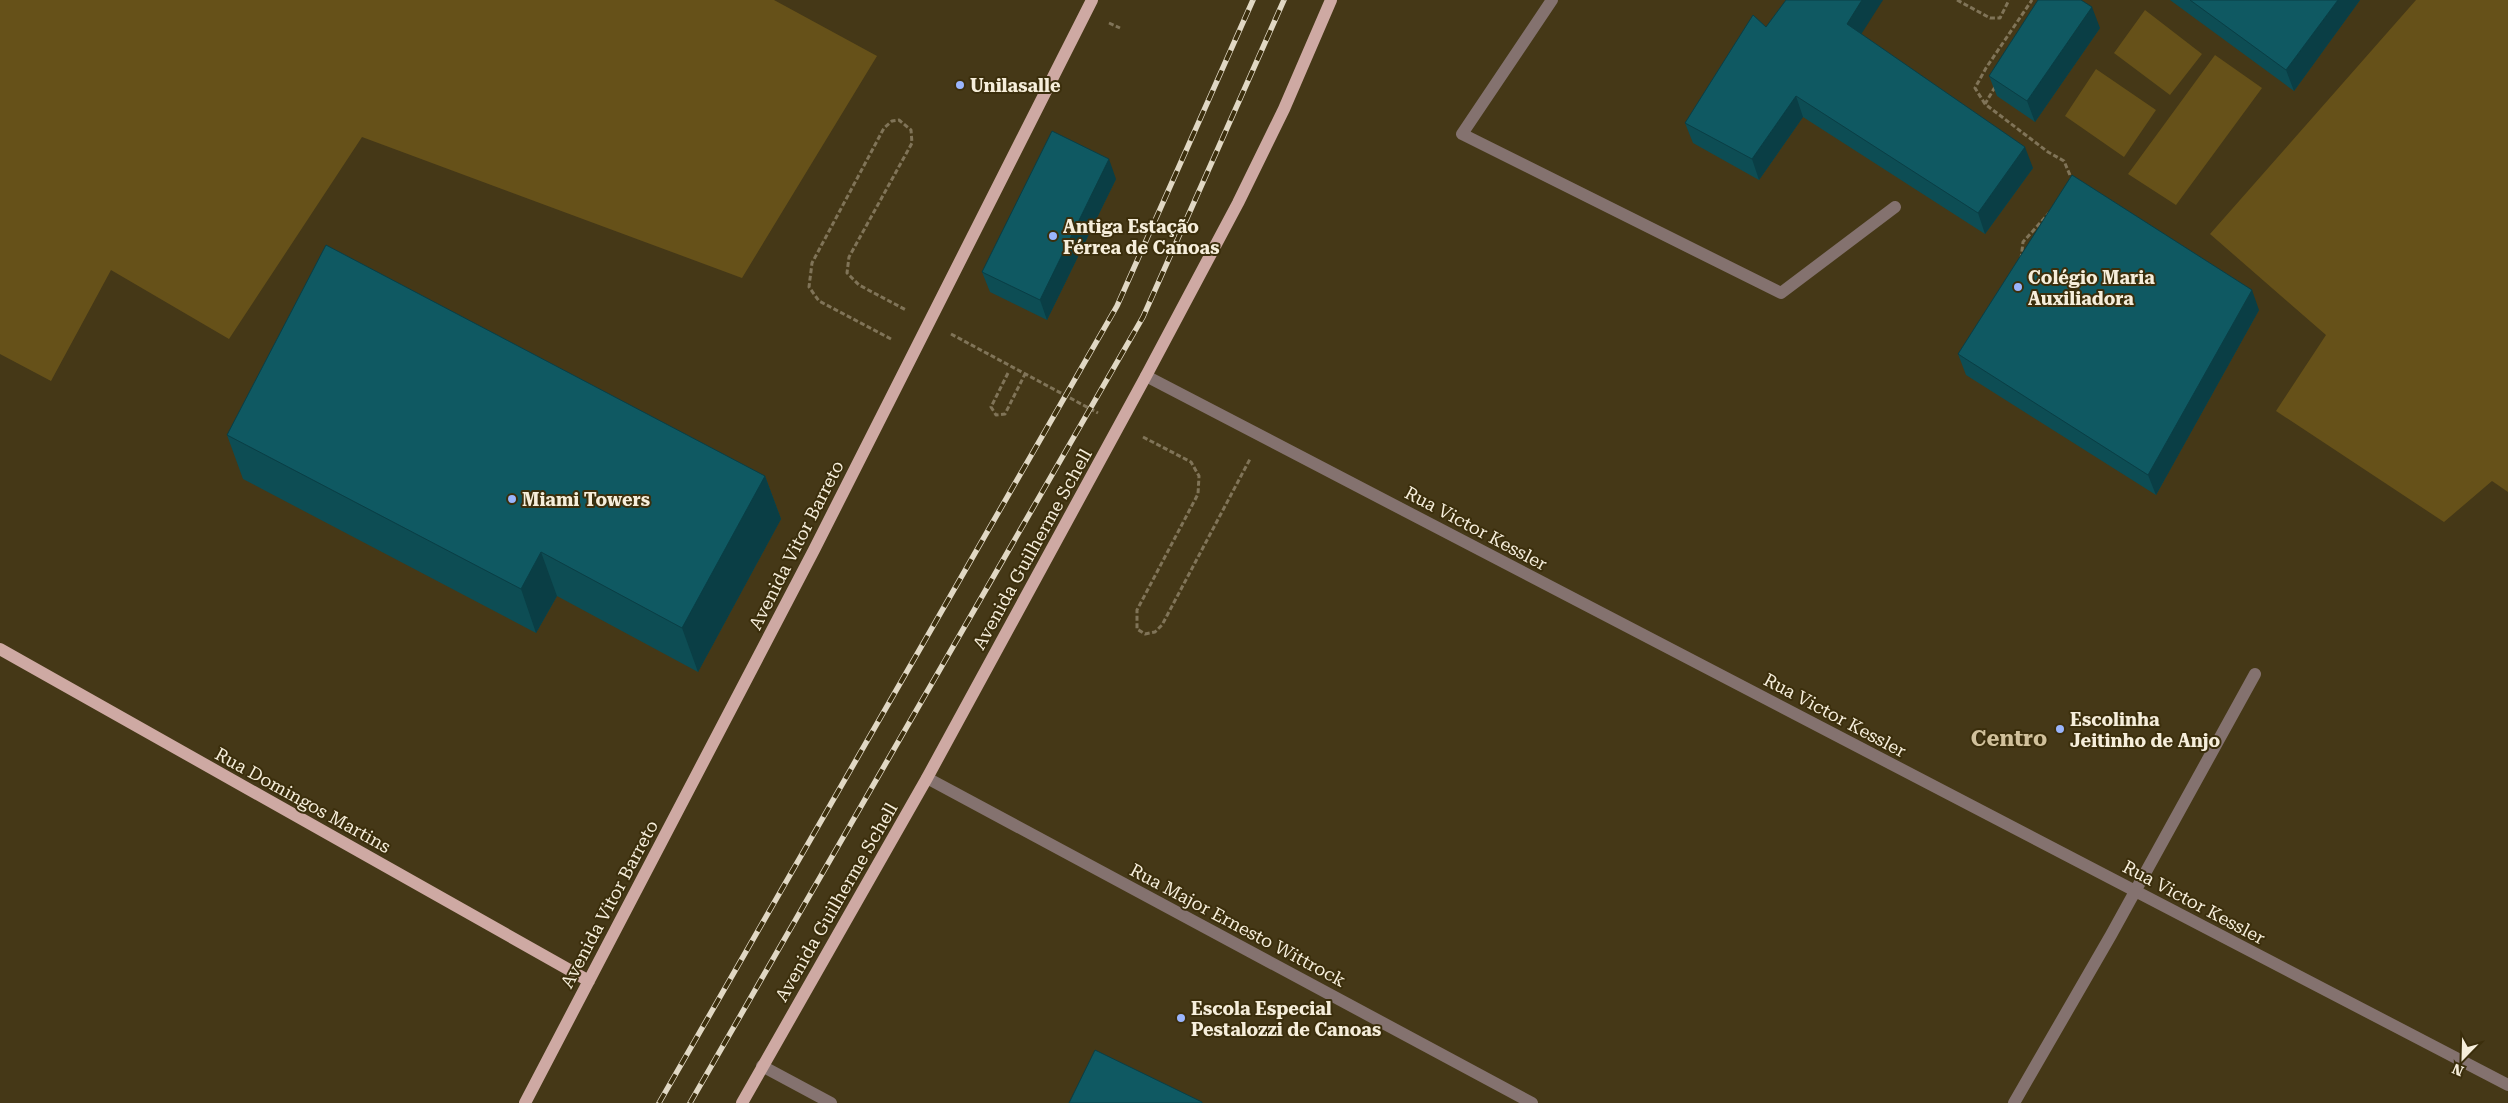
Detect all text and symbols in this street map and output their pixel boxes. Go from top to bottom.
place label: Unilasalle [970,75,1061,96]
marker: Unilasalle [954,79,966,91]
place label: Antiga Estação Férrea de Canoas [1063,216,1220,258]
marker: Antiga Estação Férrea de Canoas [1047,230,1059,242]
place label: Colégio Maria Auxiliadora [2028,267,2155,309]
marker: Colégio Maria Auxiliadora [2012,281,2024,293]
street label: Avenida Guilherme Schell [968,445,1096,653]
street label: Avenida Vitor Barreto [744,457,848,633]
street label: Rua Victor Kessler [1401,482,1551,574]
place label: Miami Towers [522,489,650,510]
marker: Miami Towers [506,493,518,505]
street label: Rua Victor Kessler [1760,669,1910,761]
place label: Escolinha Jeitinho de Anjo [2070,709,2220,751]
marker: Escolinha Jeitinho de Anjo [2054,723,2066,735]
district label: Centro [1971,726,2047,751]
street label: Rua Domingos Martins [212,743,394,857]
street label: Avenida Guilherme Schell [770,799,902,1005]
street label: Avenida Vitor Barreto [556,817,662,991]
street label: Rua Victor Kessler [2119,856,2269,948]
street label: Rua Major Ernesto Wittrock [1127,859,1349,991]
place label: Escola Especial Pestalozzi de Canoas [1191,998,1381,1040]
marker: Escola Especial Pestalozzi de Canoas [1175,1012,1187,1024]
north arrow [2438,1033,2488,1083]
text: N [2450,1060,2466,1079]

